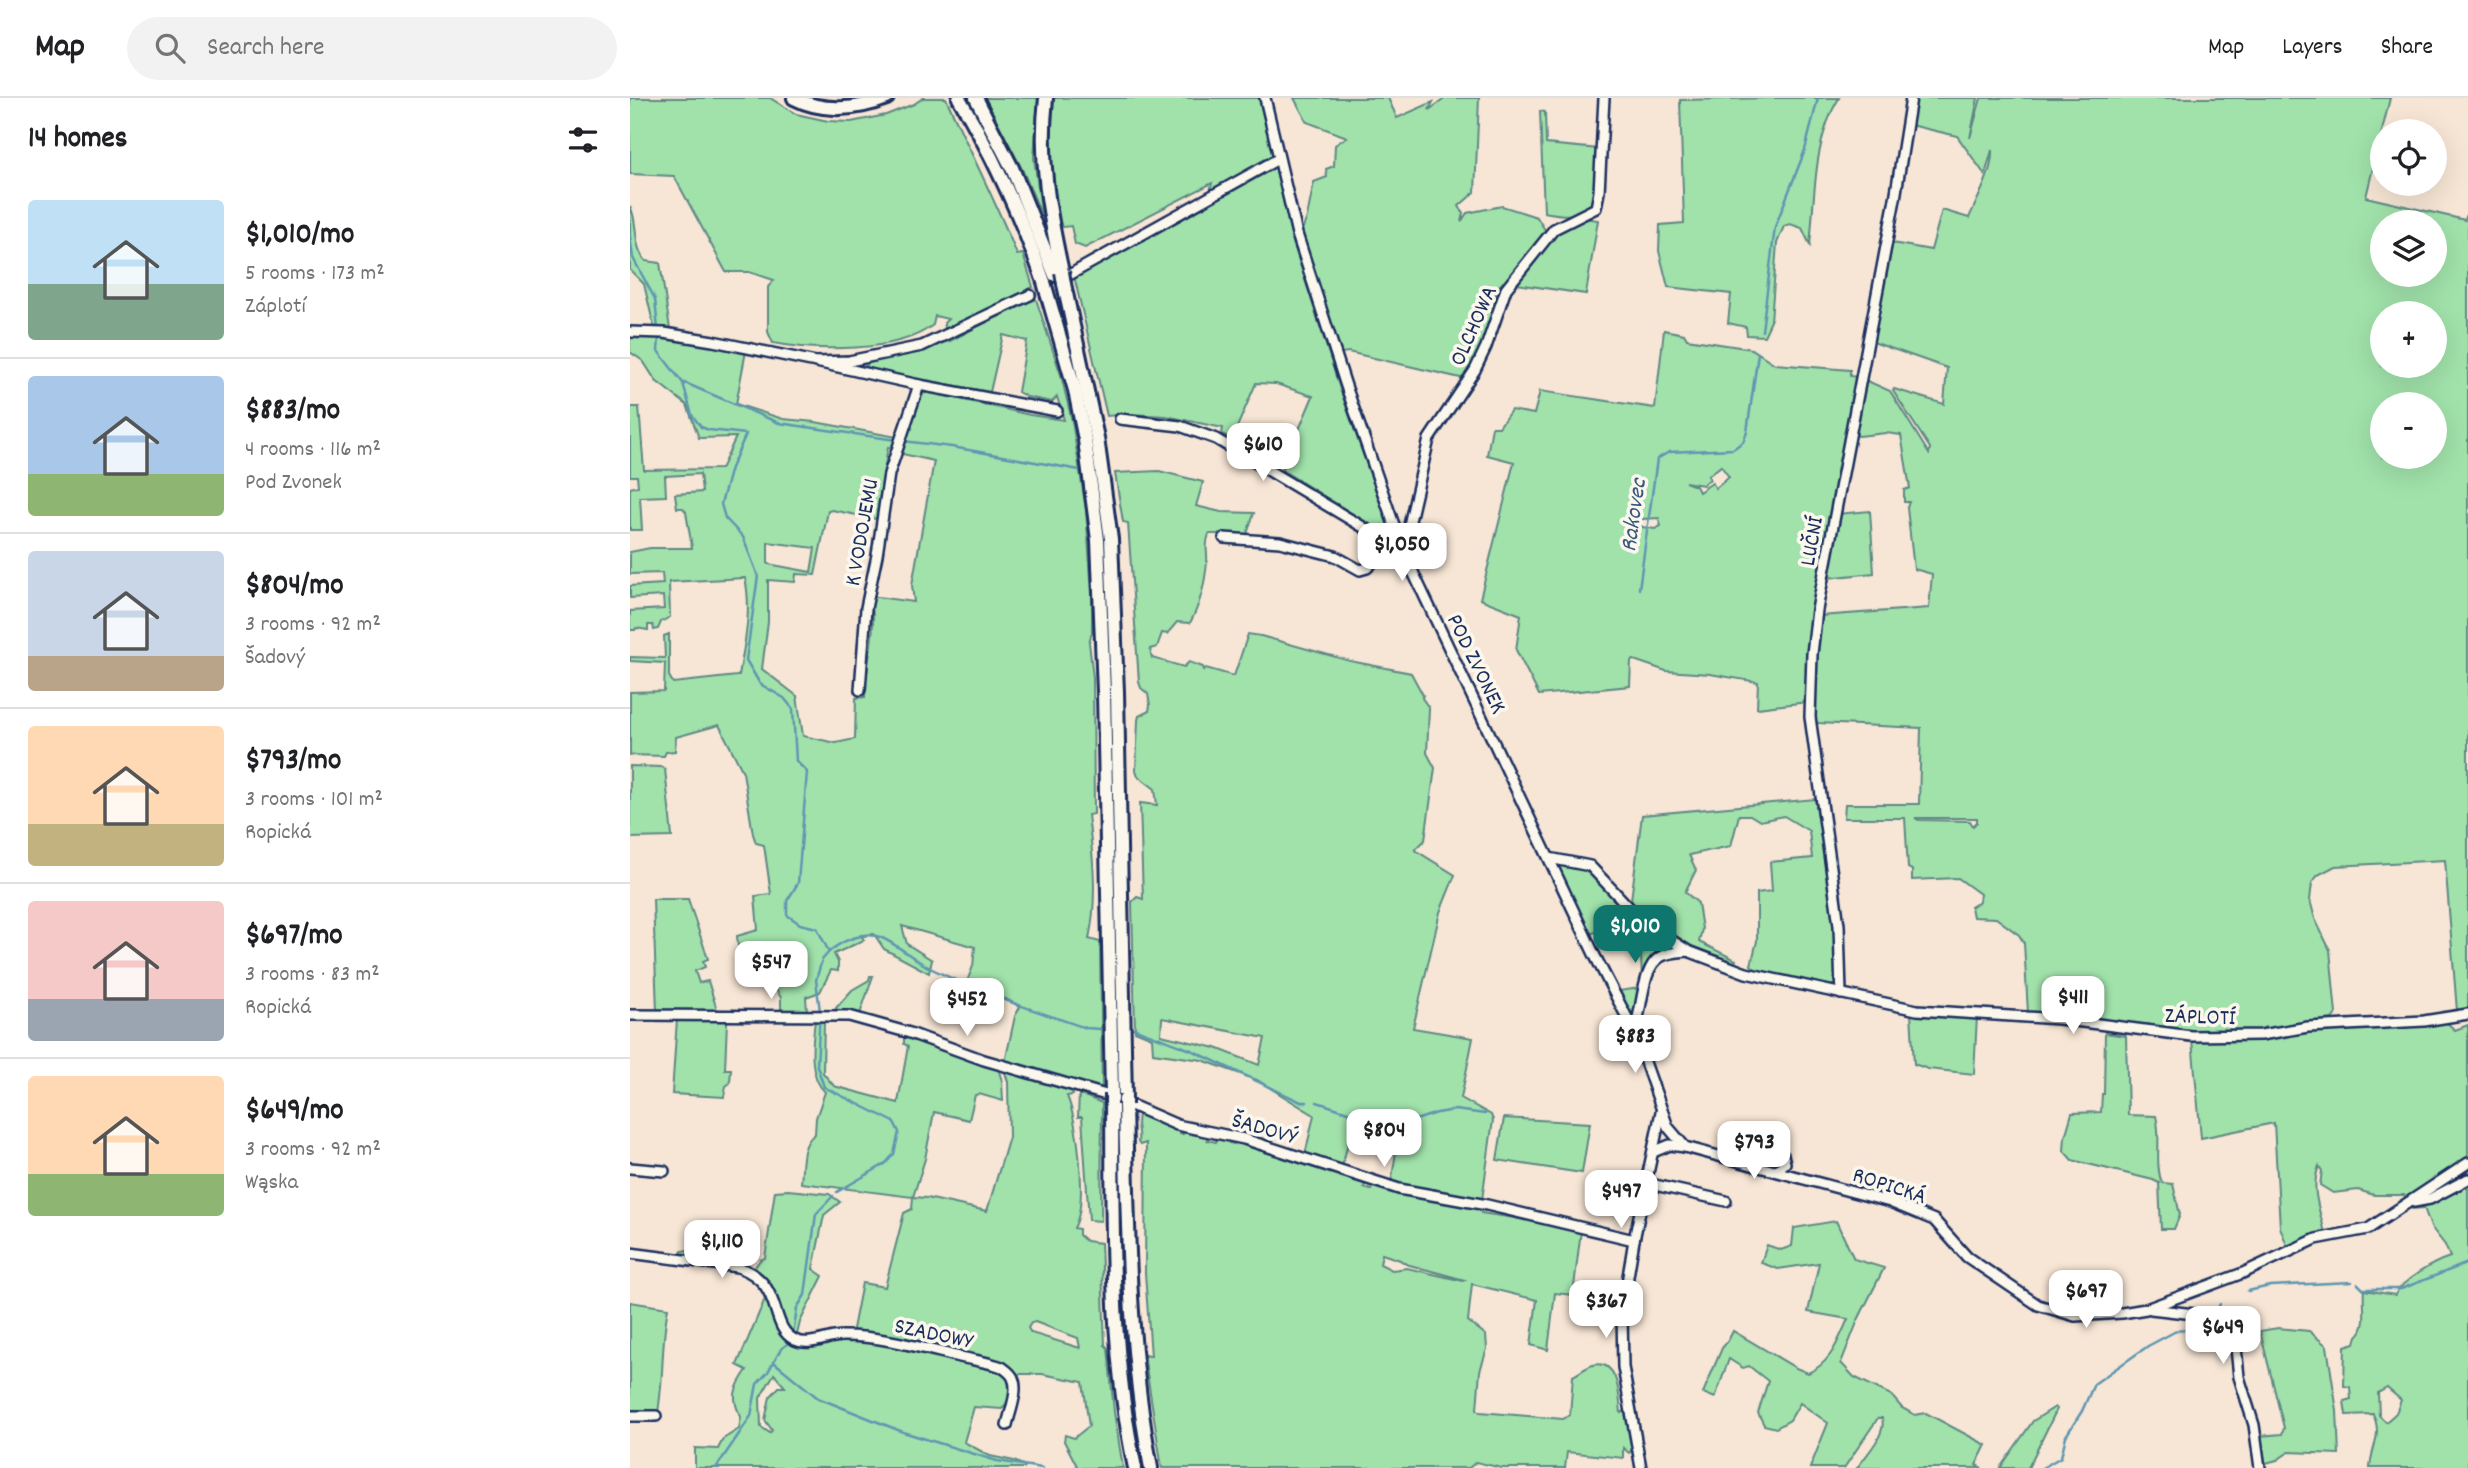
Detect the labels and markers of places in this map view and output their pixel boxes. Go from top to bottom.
pin: $610 [1222,424,1304,483]
pin: $1,050 [1345,524,1459,583]
pin: $1,010 [1578,906,1692,965]
pin: $547 [730,942,812,1001]
pin: $411 [2032,976,2114,1036]
pin: $452 [926,978,1008,1038]
pin: $883 [1594,1016,1676,1075]
pin: $804 [1343,1110,1425,1169]
pin: $793 [1713,1122,1795,1181]
pin: $497 [1580,1170,1662,1230]
pin: $1,110 [665,1220,779,1280]
pin: $697 [2045,1270,2127,1330]
pin: $367 [1565,1280,1647,1340]
pin: $649 [2182,1306,2264,1366]

